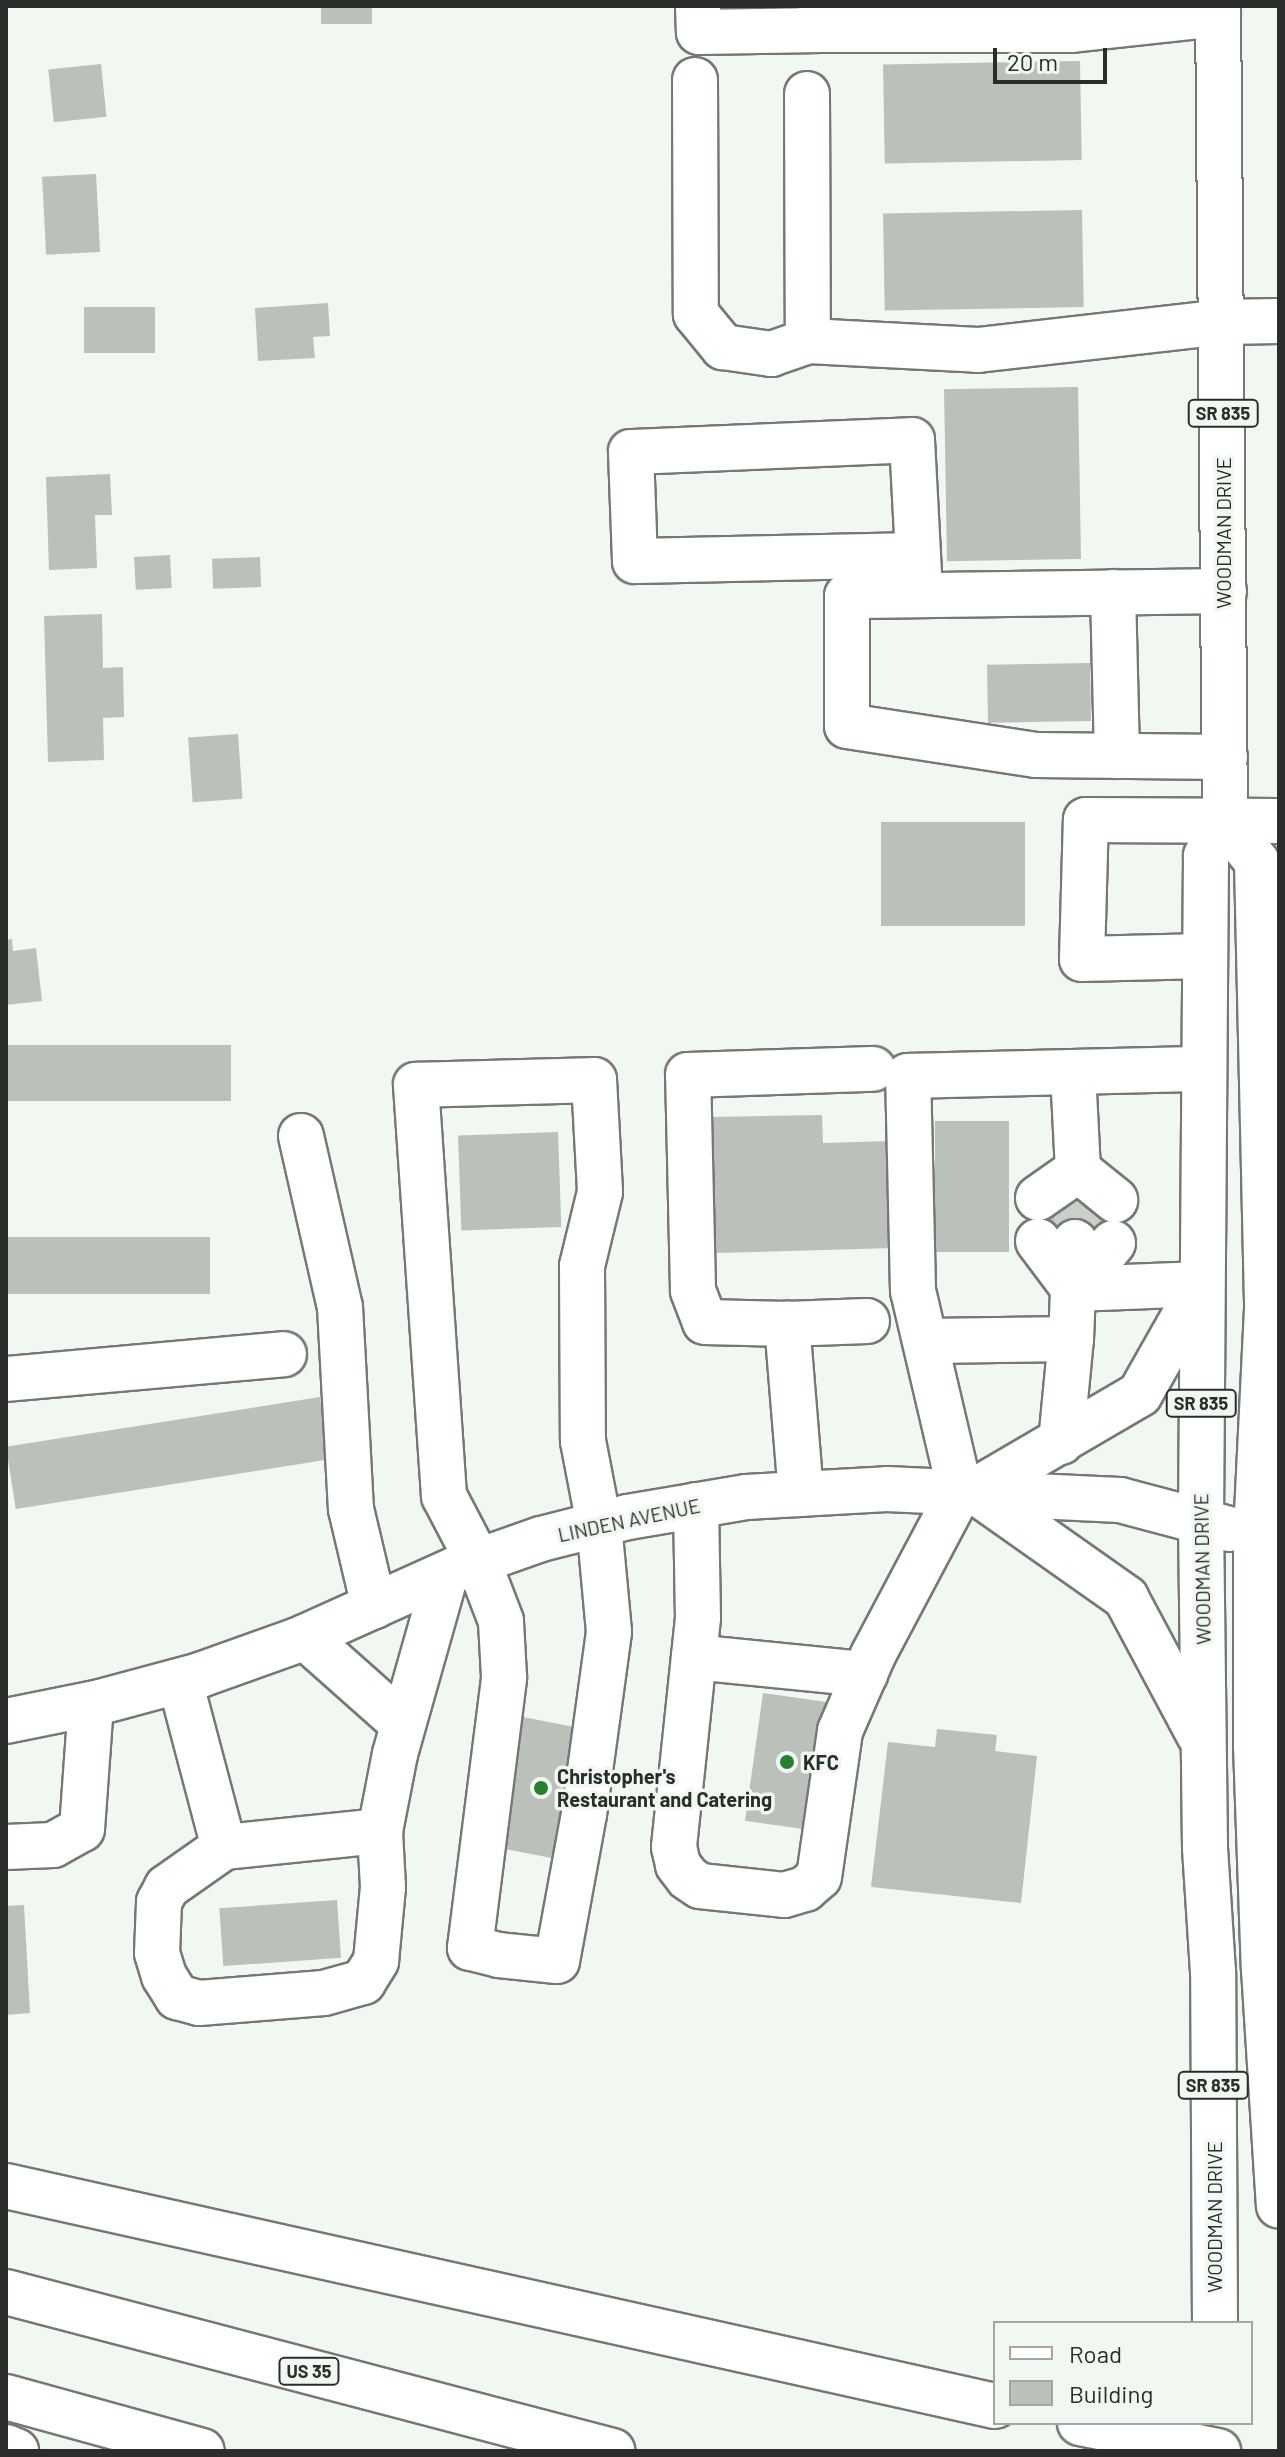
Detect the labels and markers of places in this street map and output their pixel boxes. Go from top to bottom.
place label: KFC [803,1750,839,1774]
marker: KFC [778,1753,796,1771]
place label: Christopher's Restaurant and Catering [557,1764,772,1811]
marker: Christopher's Restaurant and Catering [532,1779,550,1797]

